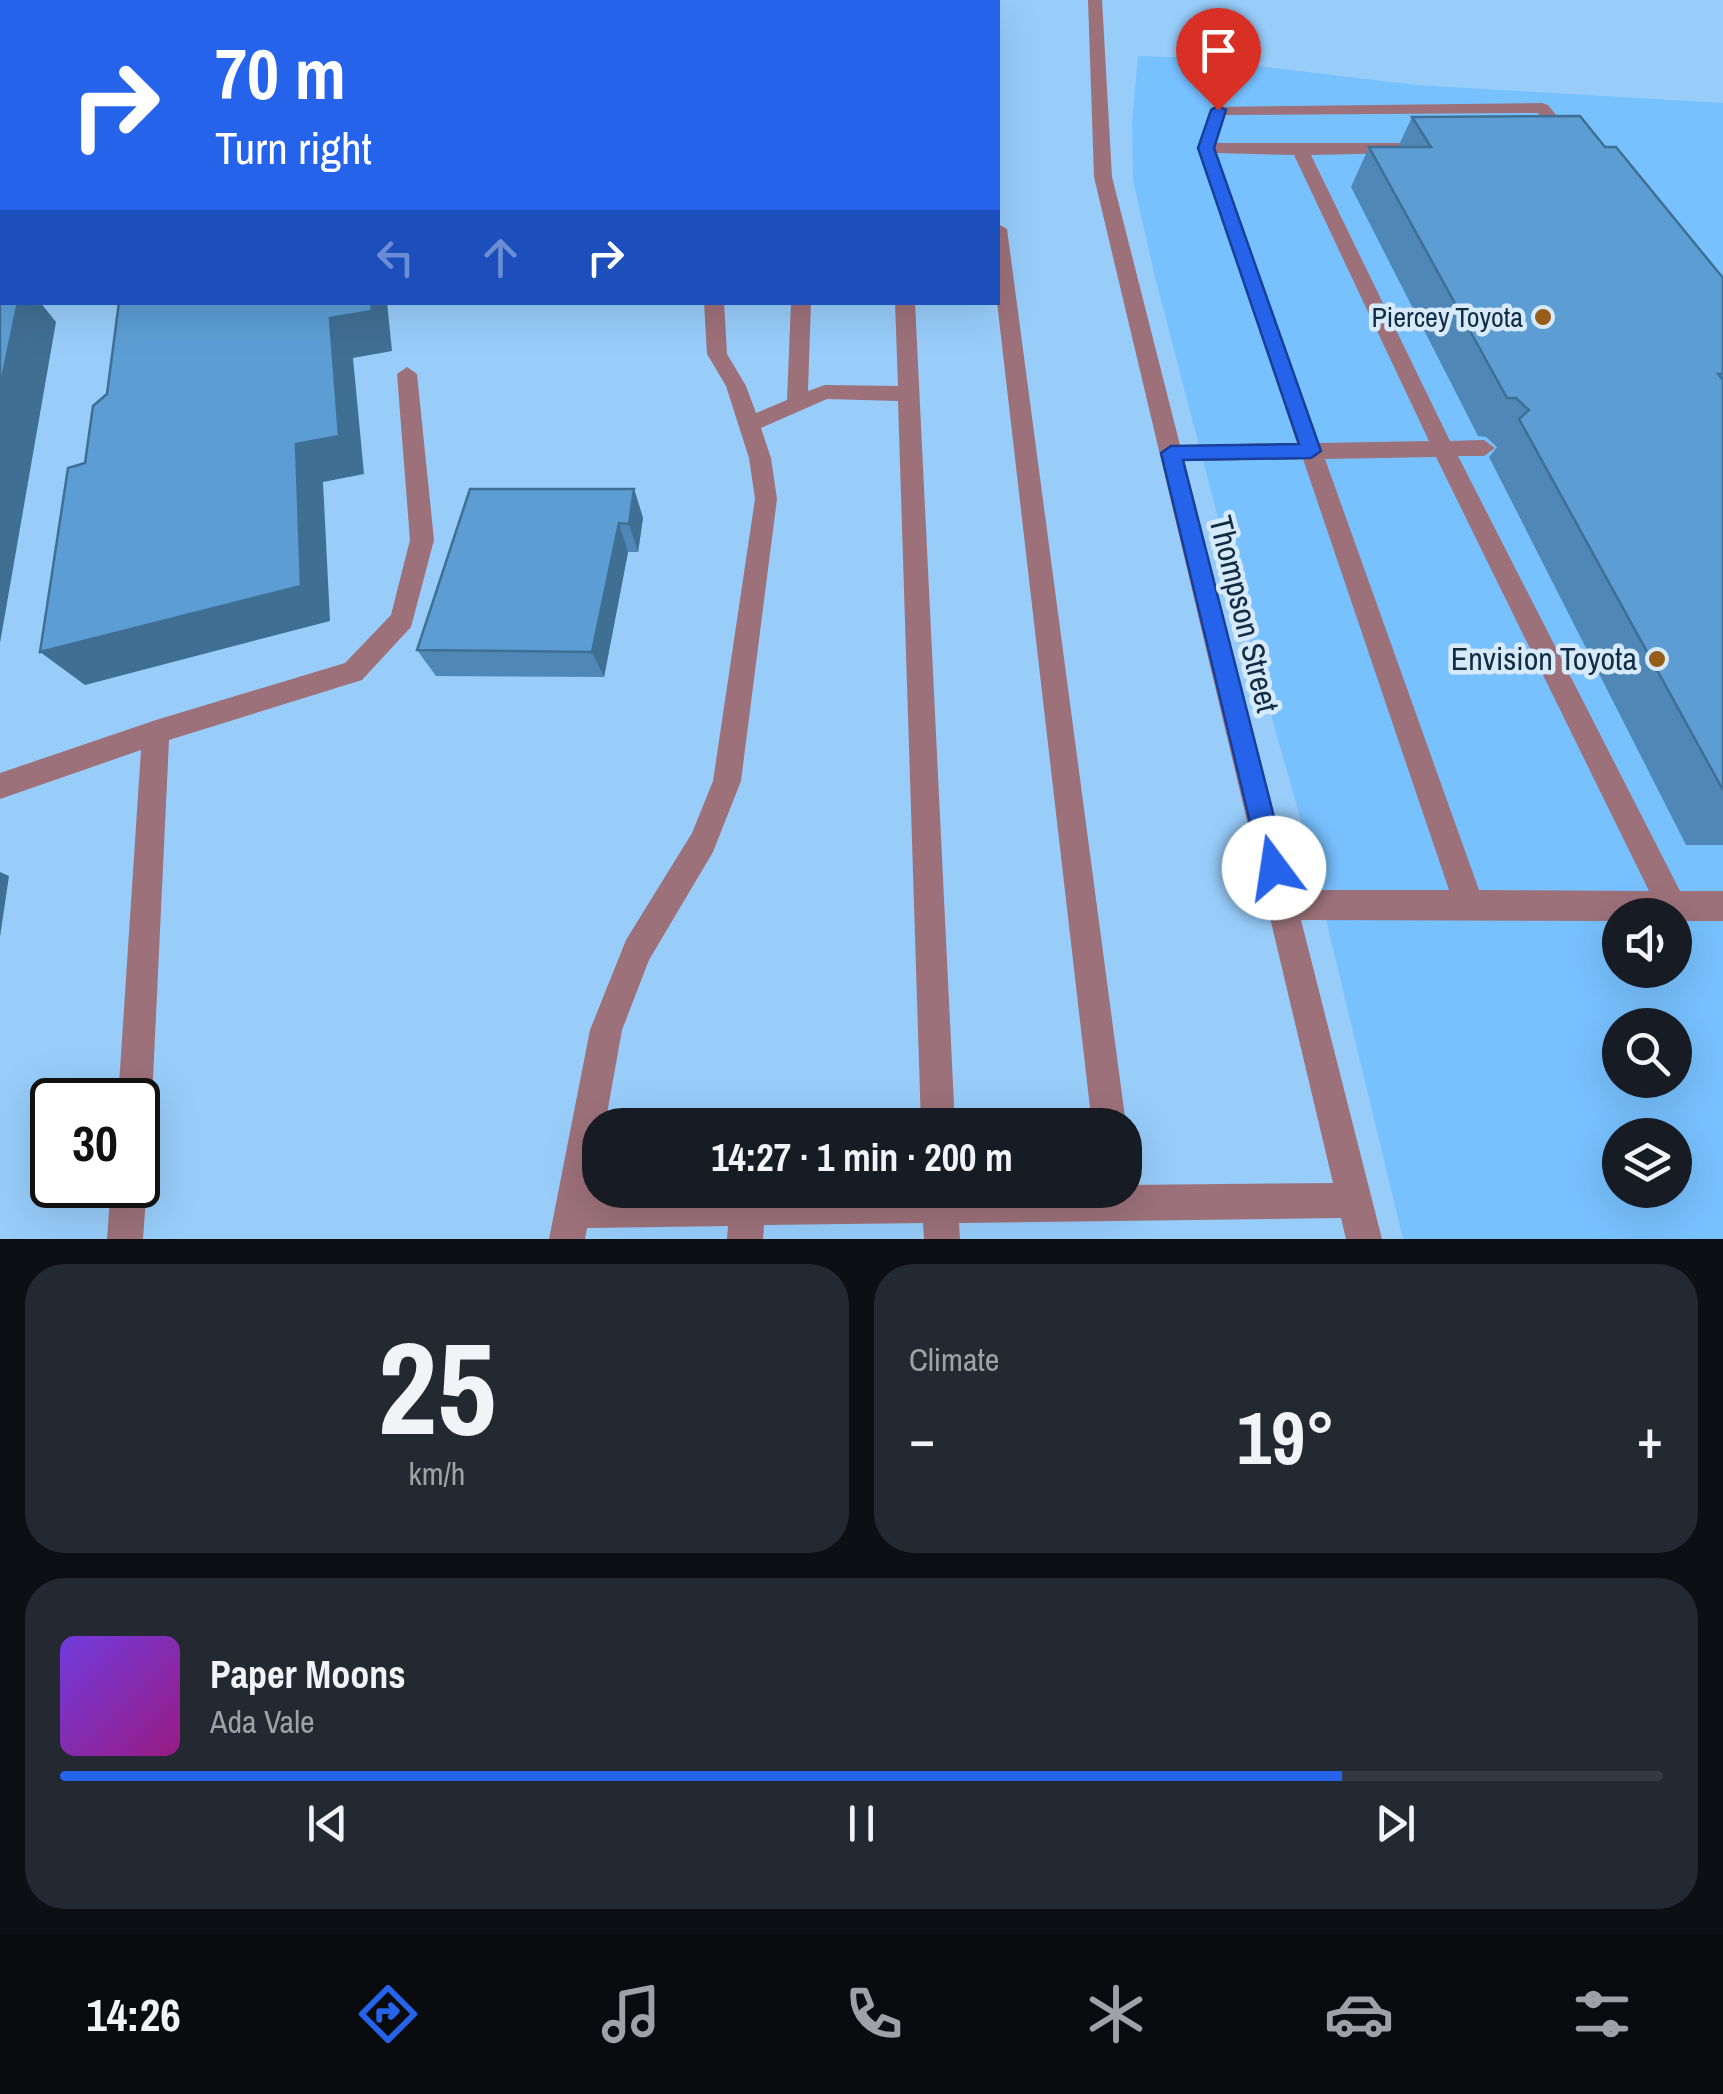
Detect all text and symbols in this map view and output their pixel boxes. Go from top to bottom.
pin [1176,8,1261,111]
icon: arrive [1191,23,1246,78]
text: 70 m [215,27,346,121]
icon: right [50,40,180,170]
text: Turn right [215,117,372,178]
icon: left [368,230,423,285]
icon: ahead [473,230,528,285]
icon: right [578,230,633,285]
place label: Piercey Toyota [1372,298,1523,336]
marker: Piercey Toyota [1532,306,1554,328]
street label: Thompson Street [1199,511,1290,717]
place label: Envision Toyota [1451,637,1637,680]
marker: Envision Toyota [1646,648,1668,670]
position arrow [1222,816,1326,920]
map controls [1602,898,1692,1208]
button: sound [1602,898,1692,988]
button: search [1602,1008,1692,1098]
speed limit sign: 30 [30,1078,160,1208]
button: layers [1602,1118,1692,1208]
text: 14:27 · 1 min · 200 m [711,1132,1013,1183]
text: 25 [378,1299,496,1475]
text: Climate [909,1338,999,1381]
text: 19° [1237,1386,1335,1487]
text: − [909,1401,935,1475]
text: + [1637,1401,1663,1475]
text: km/h [409,1452,465,1495]
text: Paper Moons [210,1649,406,1700]
text: Ada Vale [210,1700,315,1743]
icon: previous [300,1796,355,1851]
icon: pause [834,1796,889,1851]
icon: next [1368,1796,1423,1851]
icon: directions [353,1979,423,2049]
icon: music [596,1979,666,2049]
icon: phone [839,1979,909,2049]
icon: climate [1081,1979,1151,2049]
icon: car [1324,1979,1394,2049]
icon: filters [1567,1979,1637,2049]
text: 14:26 [86,1984,181,2045]

